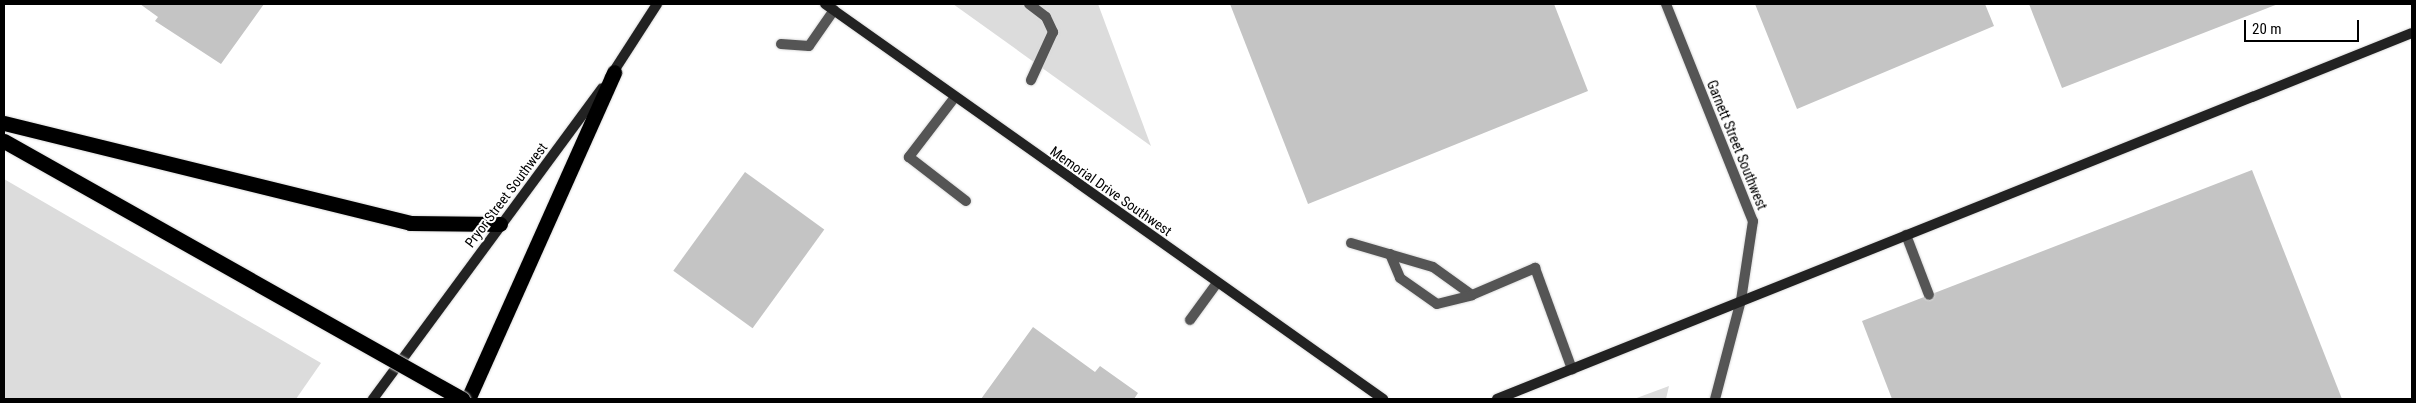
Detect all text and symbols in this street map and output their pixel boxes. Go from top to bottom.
scale bar [2246,10,2361,42]
text: 20 m [2252,20,2282,38]
street label: Garnett Street Southwest [1703,78,1771,212]
street label: Pryor Street Southwest [461,139,551,251]
street label: Memorial Drive Southwest [1047,143,1175,239]

